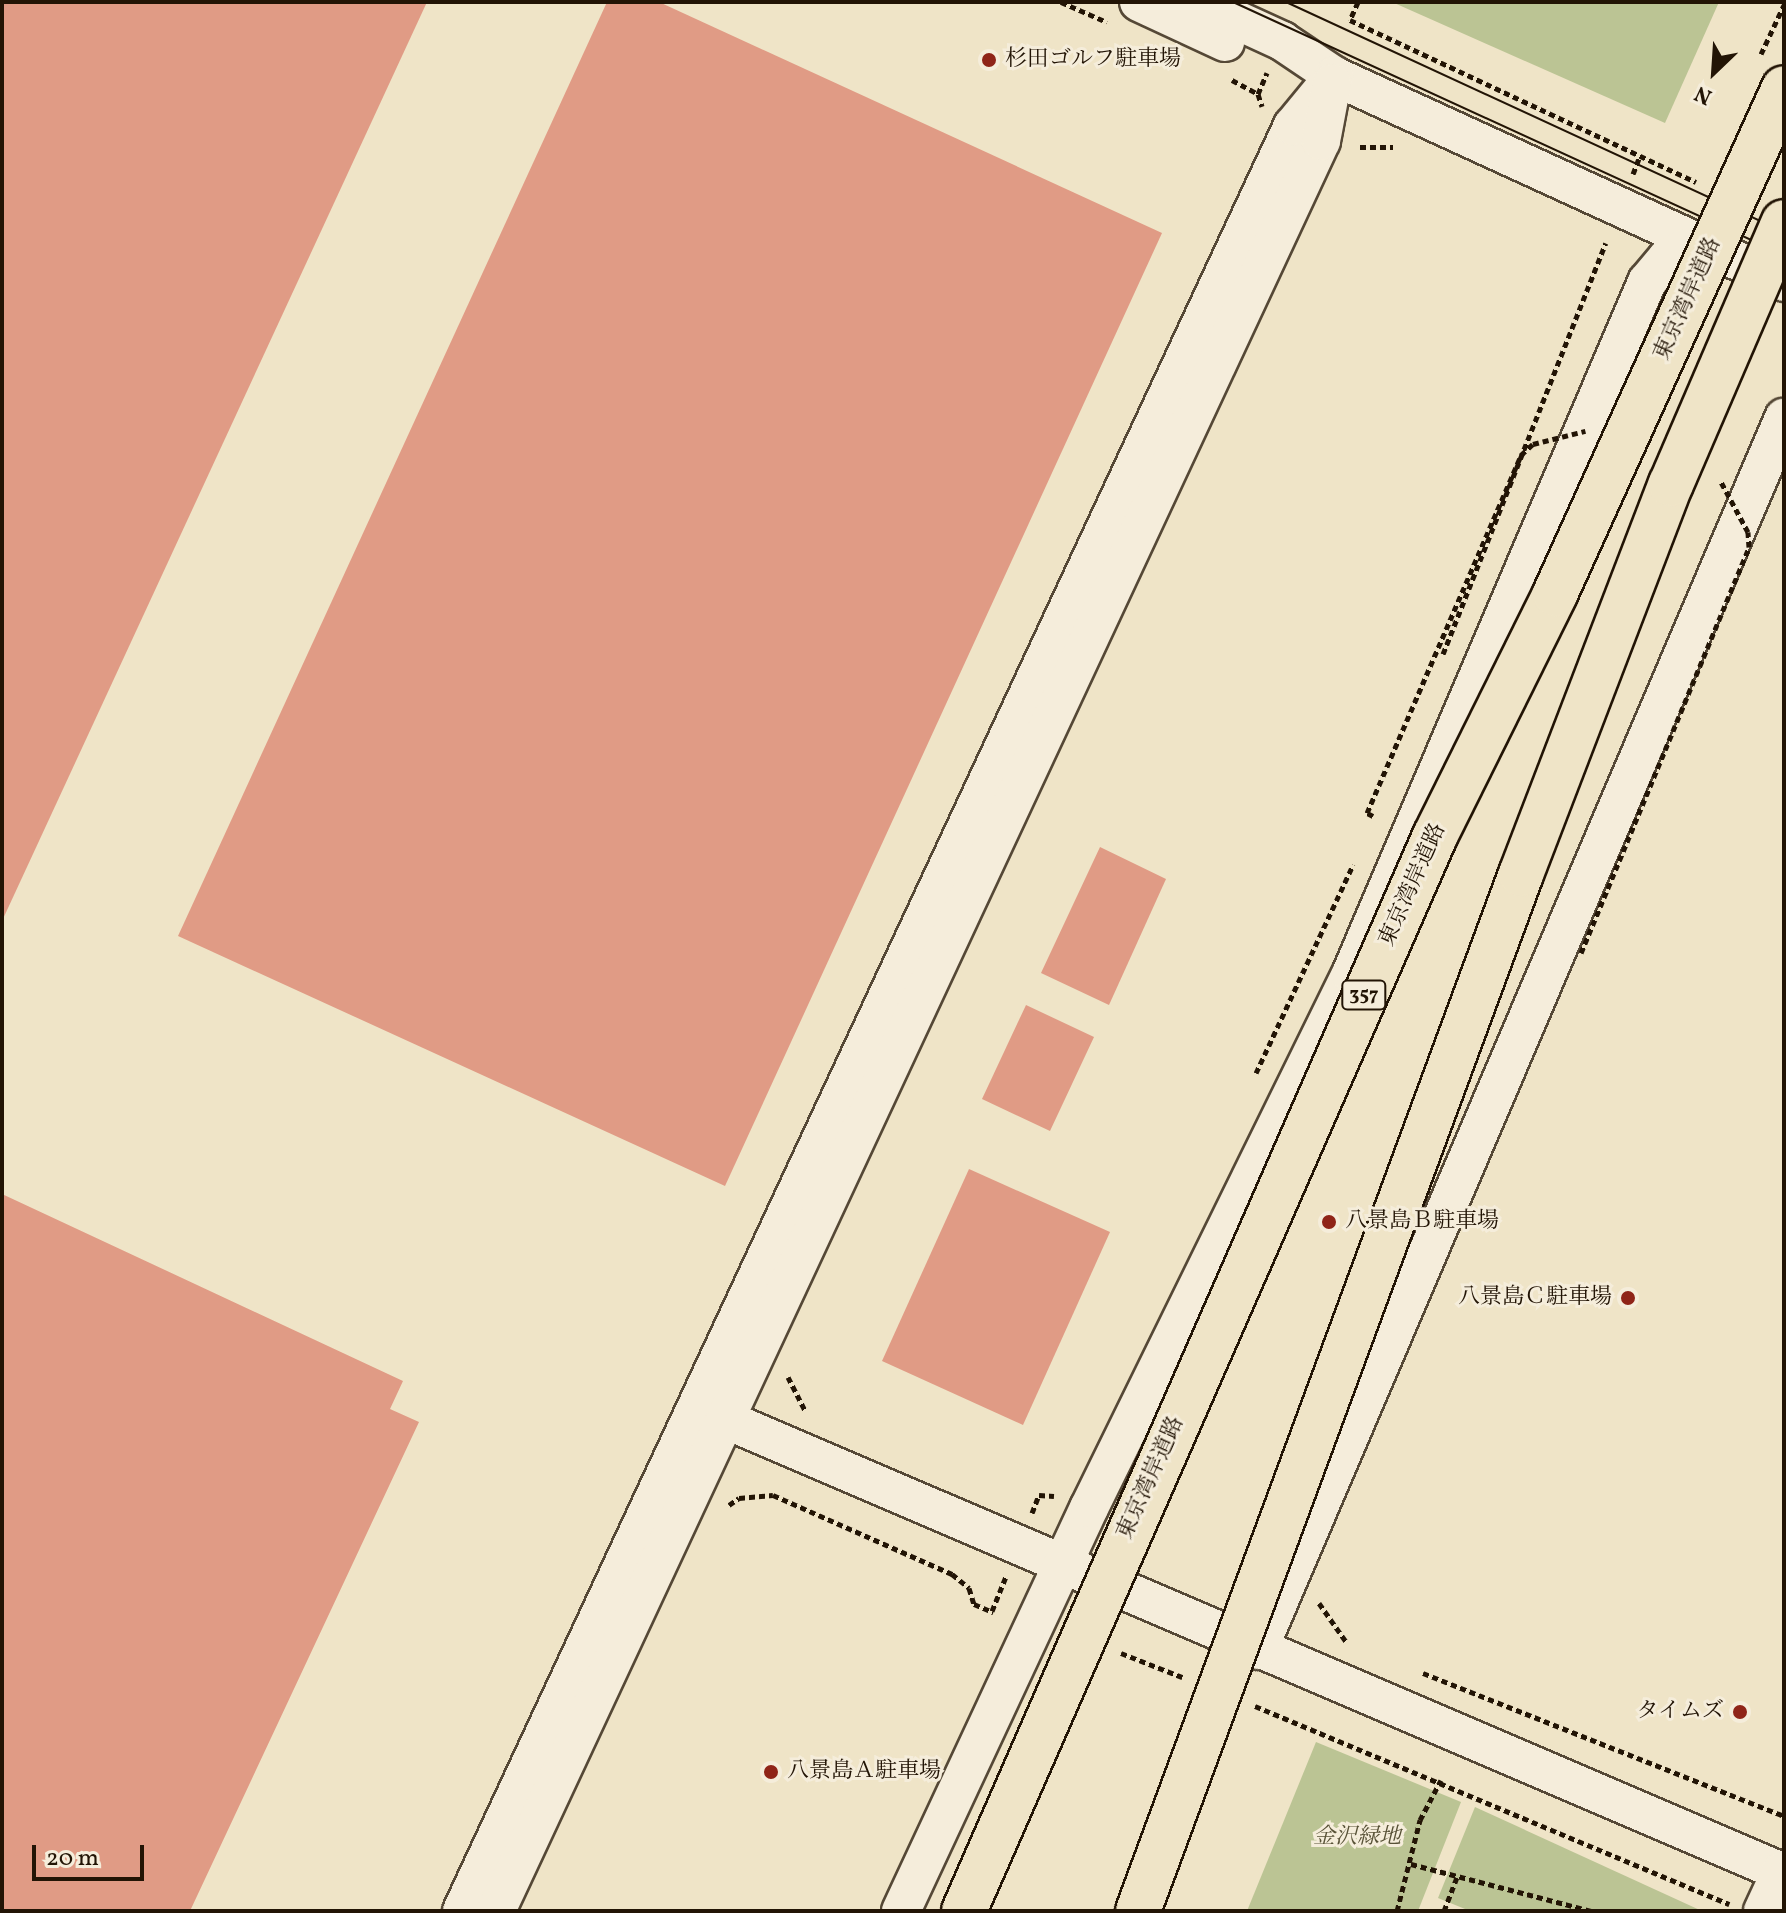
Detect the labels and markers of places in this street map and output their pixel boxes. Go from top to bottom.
place label: 杉田ゴルフ駐車場 [1005,47,1181,73]
marker: 杉田ゴルフ駐車場 [980,51,998,69]
place label: 八景島Ｂ駐車場 [1345,1209,1499,1235]
marker: 八景島Ｂ駐車場 [1320,1213,1338,1231]
place label: 八景島Ｃ駐車場 [1458,1285,1612,1311]
marker: 八景島Ｃ駐車場 [1619,1289,1637,1307]
place label: タイムズ [1636,1699,1724,1725]
marker: タイムズ [1731,1703,1749,1721]
place label: 八景島Ａ駐車場 [787,1759,941,1785]
marker: 八景島Ａ駐車場 [762,1763,780,1781]

